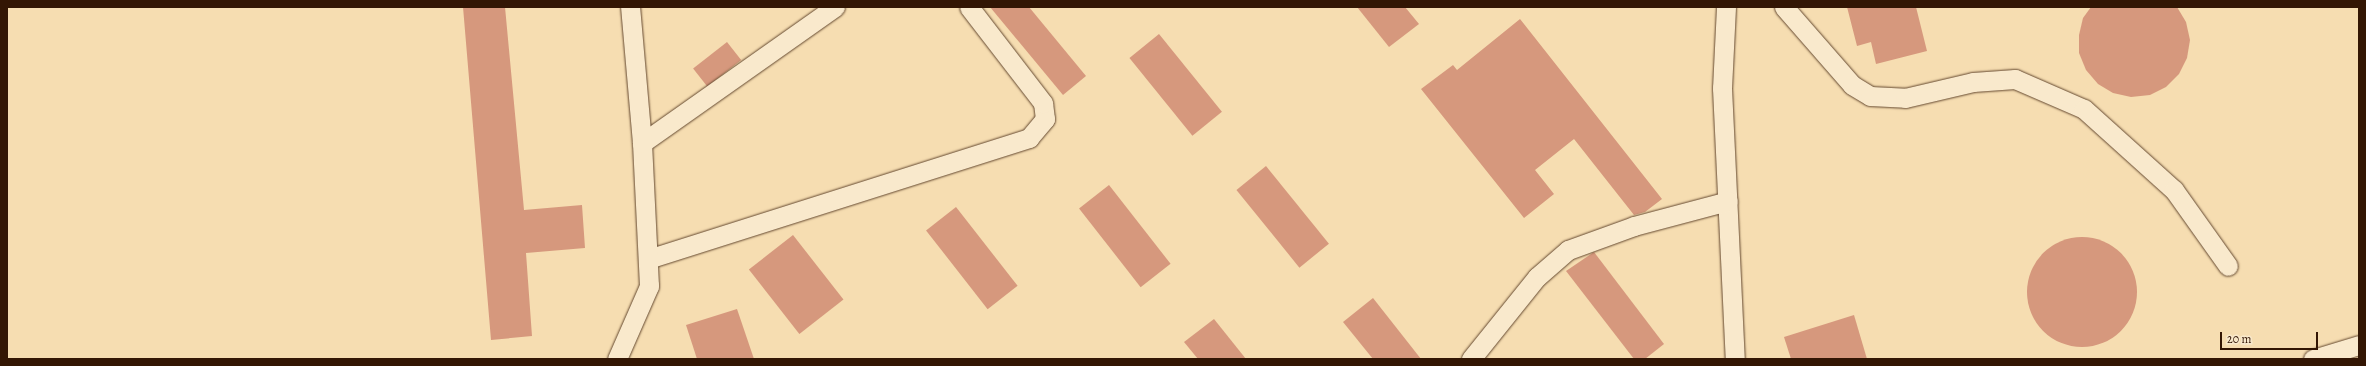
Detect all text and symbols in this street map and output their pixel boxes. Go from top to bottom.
scale bar [2222,324,2320,350]
text: 20 m [2227,331,2251,347]

